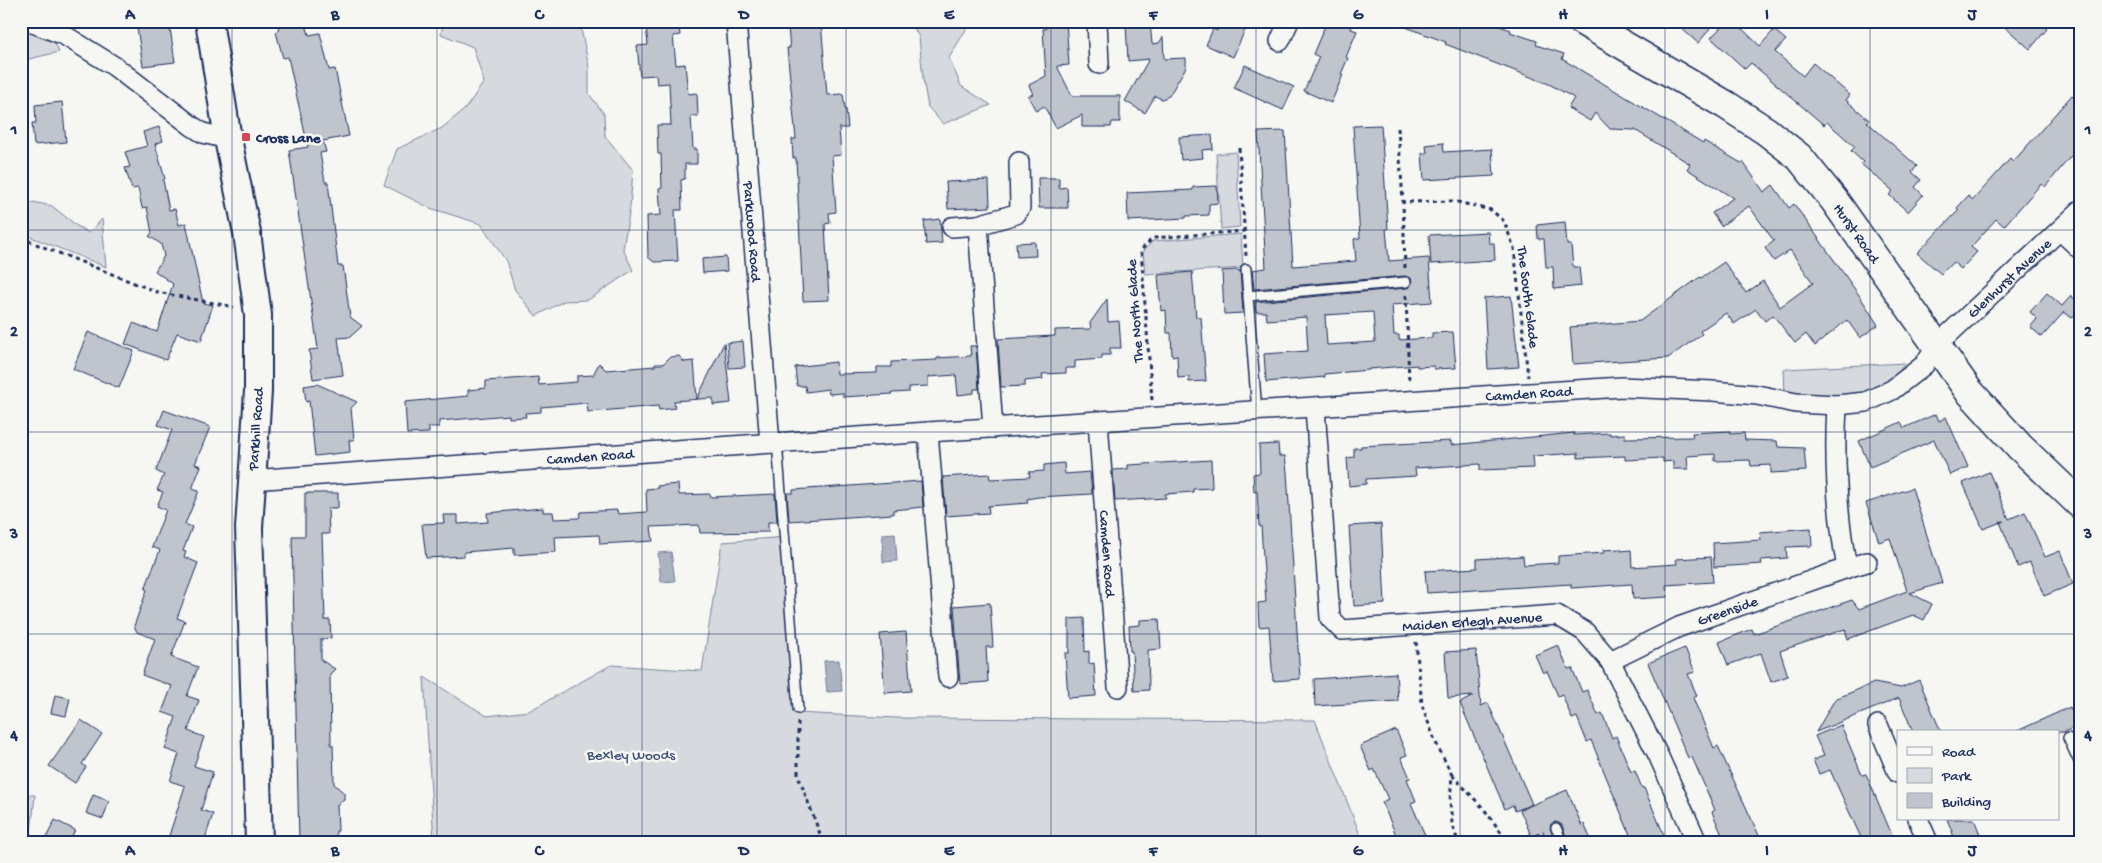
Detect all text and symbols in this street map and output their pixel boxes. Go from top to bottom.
text: A [124,7,136,26]
text: B [330,7,340,26]
text: C [534,7,545,26]
text: D [737,7,750,26]
text: E [944,7,955,26]
text: F [1148,7,1159,26]
text: G [1353,7,1364,26]
text: H [1558,7,1568,26]
text: I [1765,7,1769,26]
text: J [1967,7,1978,26]
text: 1 [10,122,17,141]
text: 1 [2084,122,2091,141]
place label: Cross Lane [255,130,322,148]
marker: Cross Lane [240,131,252,143]
street label: Parkwood Road [738,179,764,284]
street label: Hurst Road [1828,201,1883,268]
street label: Glenhurst Avenue [1964,235,2056,323]
street label: The South Glade [1512,244,1542,349]
street label: The North Glade [1123,258,1149,364]
text: 2 [10,324,18,343]
text: 2 [2084,324,2092,343]
street label: Camden Road [1485,383,1574,407]
street label: Parkhill Road [245,386,269,472]
street label: Camden Road [546,446,636,470]
street label: Camden Road [1094,510,1118,599]
text: 3 [9,526,18,545]
text: 3 [2083,526,2092,545]
street label: Greenside [1695,593,1761,631]
street label: Maiden Erlegh Avenue [1402,609,1543,637]
text: 4 [9,728,18,747]
text: 4 [2083,728,2092,747]
legend [1897,730,2060,820]
text: Road [1942,744,1976,762]
park label: Bexley Woods [586,747,675,765]
text: Park [1941,768,1972,786]
text: Building [1941,794,1991,812]
text: A [124,843,136,862]
text: B [330,843,340,862]
text: C [534,843,545,862]
text: D [737,843,750,862]
text: E [944,843,955,862]
text: F [1148,843,1159,862]
text: G [1353,843,1364,862]
text: H [1558,843,1568,862]
text: I [1765,843,1769,862]
text: J [1967,843,1978,862]

